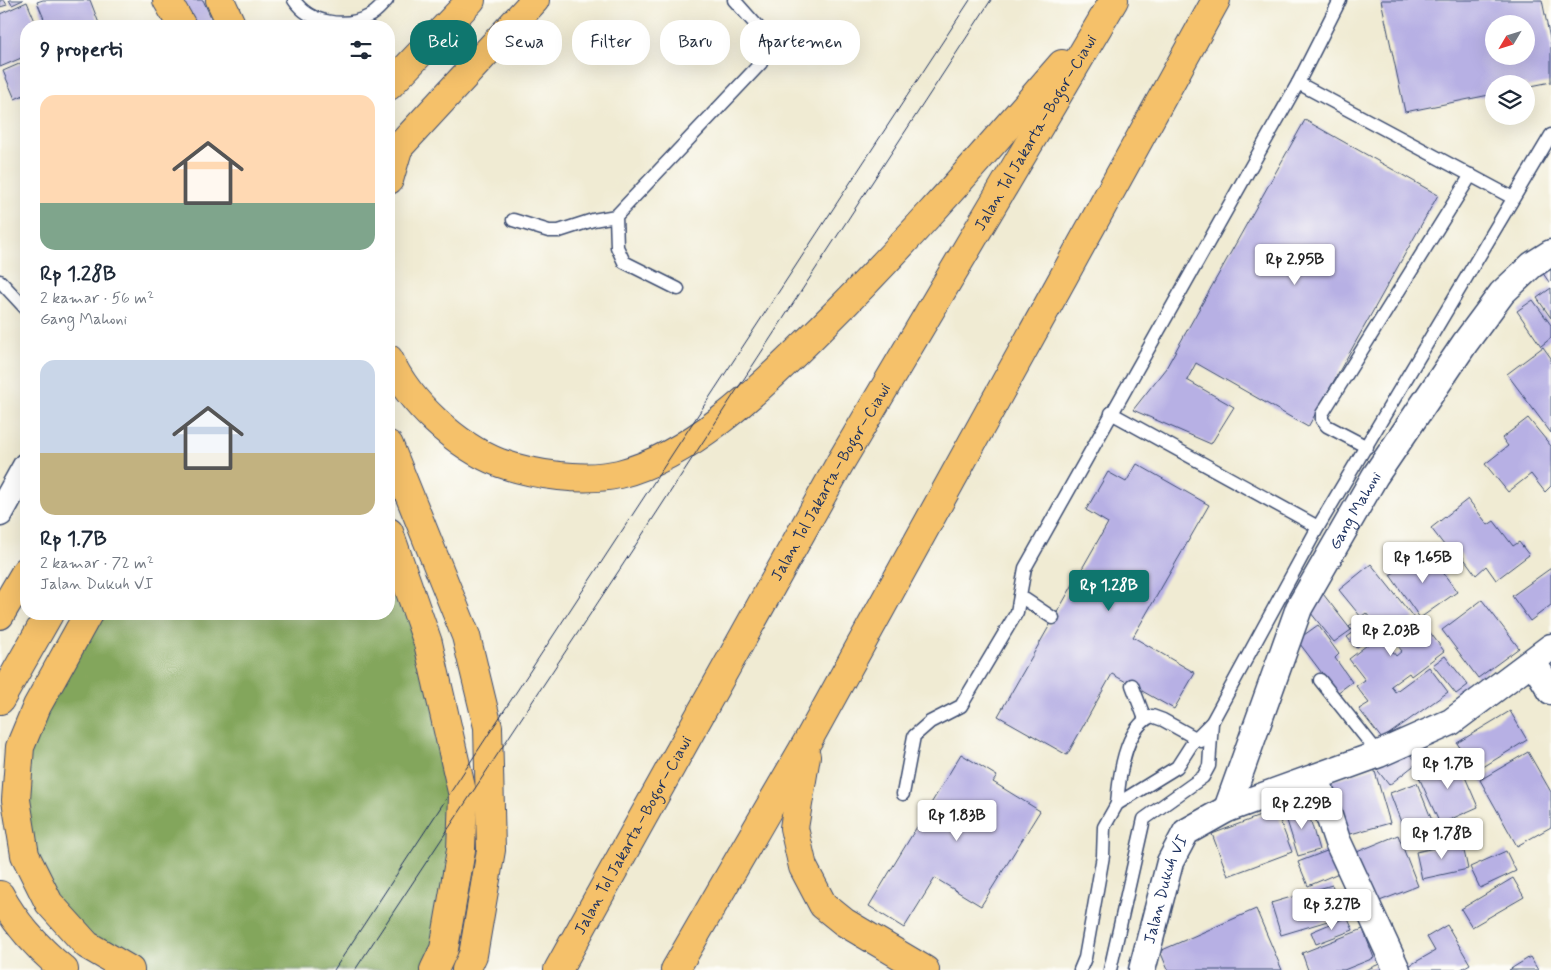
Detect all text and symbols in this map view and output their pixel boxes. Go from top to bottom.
north arrow [1485,15,1535,65]
map controls [1485,15,1535,125]
chip: Beli [410,20,477,65]
chip: Sewa [487,20,562,65]
chip: Filter [572,20,650,65]
chip: Baru [660,20,730,65]
chip: Apartemen [740,20,860,65]
street label: Jalan Tol Jakarta–Bogor–Ciawi [969,31,1102,235]
text: 9 properti [40,36,122,64]
icon: filters [347,36,375,64]
button: layers [1485,75,1535,125]
icon: home [163,128,253,218]
pin: Rp 2.95B [1243,244,1347,286]
text: Rp 2.95B [1266,249,1324,270]
text: Rp 1.28B [40,260,116,288]
text: 2 kamar · 56 m² [40,288,154,309]
text: Gang Mahoni [40,309,127,330]
street label: Jalan Tol Jakarta–Bogor–Ciawi [766,379,896,585]
icon: home [163,393,253,483]
street label: Gang Mahoni [1324,467,1386,554]
text: Rp 1.7B [40,525,107,553]
pin: Rp 1.65B [1371,542,1475,584]
text: Rp 1.65B [1394,547,1452,568]
text: 2 kamar · 72 m² [40,553,154,574]
pin: Rp 1.28B [1057,570,1161,612]
text: Jalan Dukuh VI [40,574,153,595]
text: Rp 1.28B [1080,575,1138,596]
pin: Rp 2.03B [1339,614,1443,657]
text: Rp 2.03B [1362,620,1420,641]
street label: Jalan Tol Jakarta–Bogor–Ciawi [569,732,697,939]
pin: Rp 1.7B [1402,748,1494,790]
text: Rp 1.7B [1423,753,1473,774]
pin: Rp 2.29B [1250,788,1354,830]
text: Rp 2.29B [1272,793,1332,814]
pin: Rp 1.83B [905,800,1009,842]
text: Rp 1.83B [928,805,986,826]
pin: Rp 1.78B [1390,818,1494,860]
text: Rp 1.78B [1412,823,1472,844]
street label: Jalan Dukuh VI [1139,831,1193,946]
pin: Rp 3.27B [1280,888,1384,931]
text: Rp 3.27B [1303,894,1361,915]

